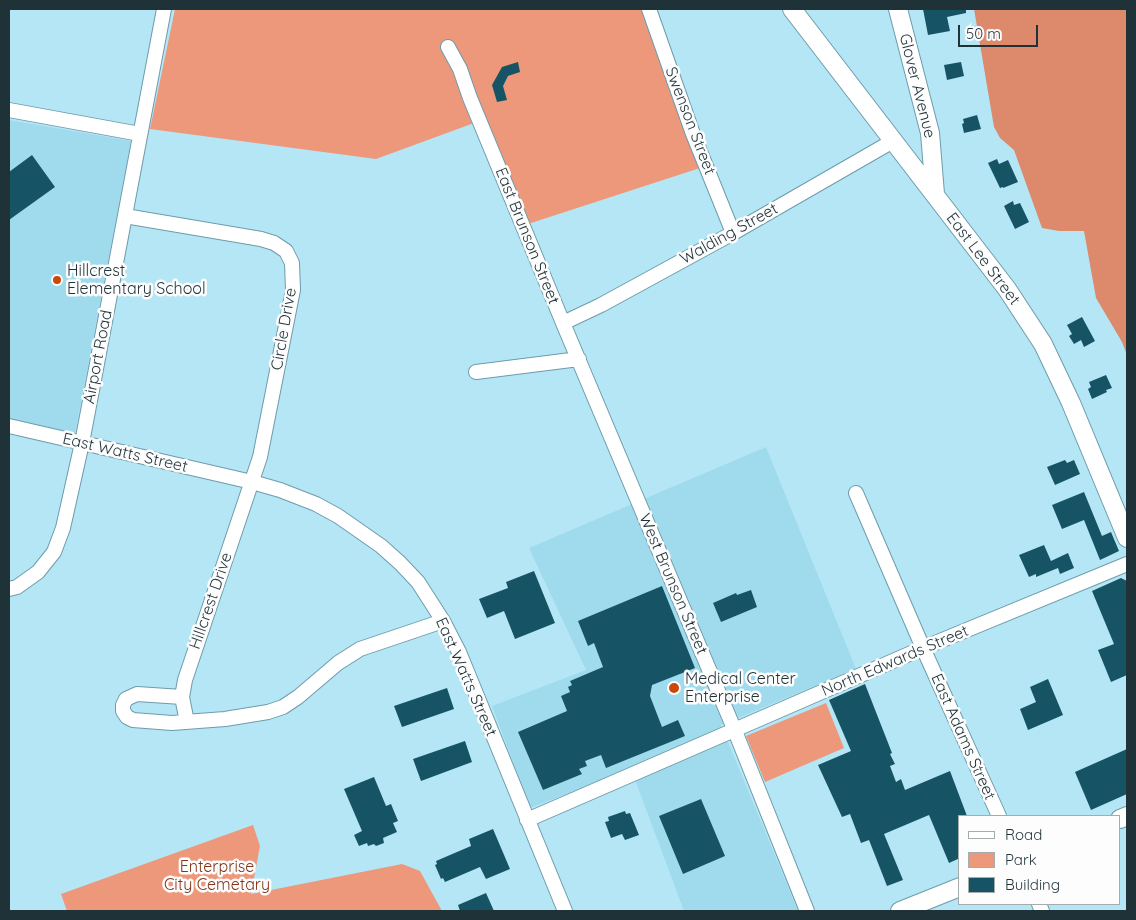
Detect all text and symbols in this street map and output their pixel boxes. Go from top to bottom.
scale bar [961,15,1041,47]
text: 50 m [966,24,1001,43]
street label: Glover Avenue [895,32,939,140]
street label: Swenson Street [661,64,719,178]
street label: East Brunson Street [491,165,563,307]
street label: Walding Street [677,199,781,269]
street label: East Lee Street [942,209,1024,309]
place label: Hillcrest Elementary School [67,261,206,299]
marker: Hillcrest Elementary School [51,274,63,286]
street label: Circle Drive [267,286,301,372]
street label: Airport Road [80,309,116,405]
street label: East Watts Street [61,429,189,477]
street label: West Brunson Street [635,511,711,657]
street label: Hillcrest Drive [185,550,237,652]
street label: East Watts Street [431,615,501,739]
street label: North Edwards Street [819,621,971,701]
place label: Medical Center Enterprise [685,669,796,707]
street label: East Adams Street [927,671,999,803]
marker: Medical Center Enterprise [667,681,681,695]
legend [958,815,1121,905]
text: Road [1005,825,1042,844]
text: Park [1005,850,1037,869]
park label: Enterprise City Cemetary [164,857,270,895]
text: Building [1005,875,1060,894]

